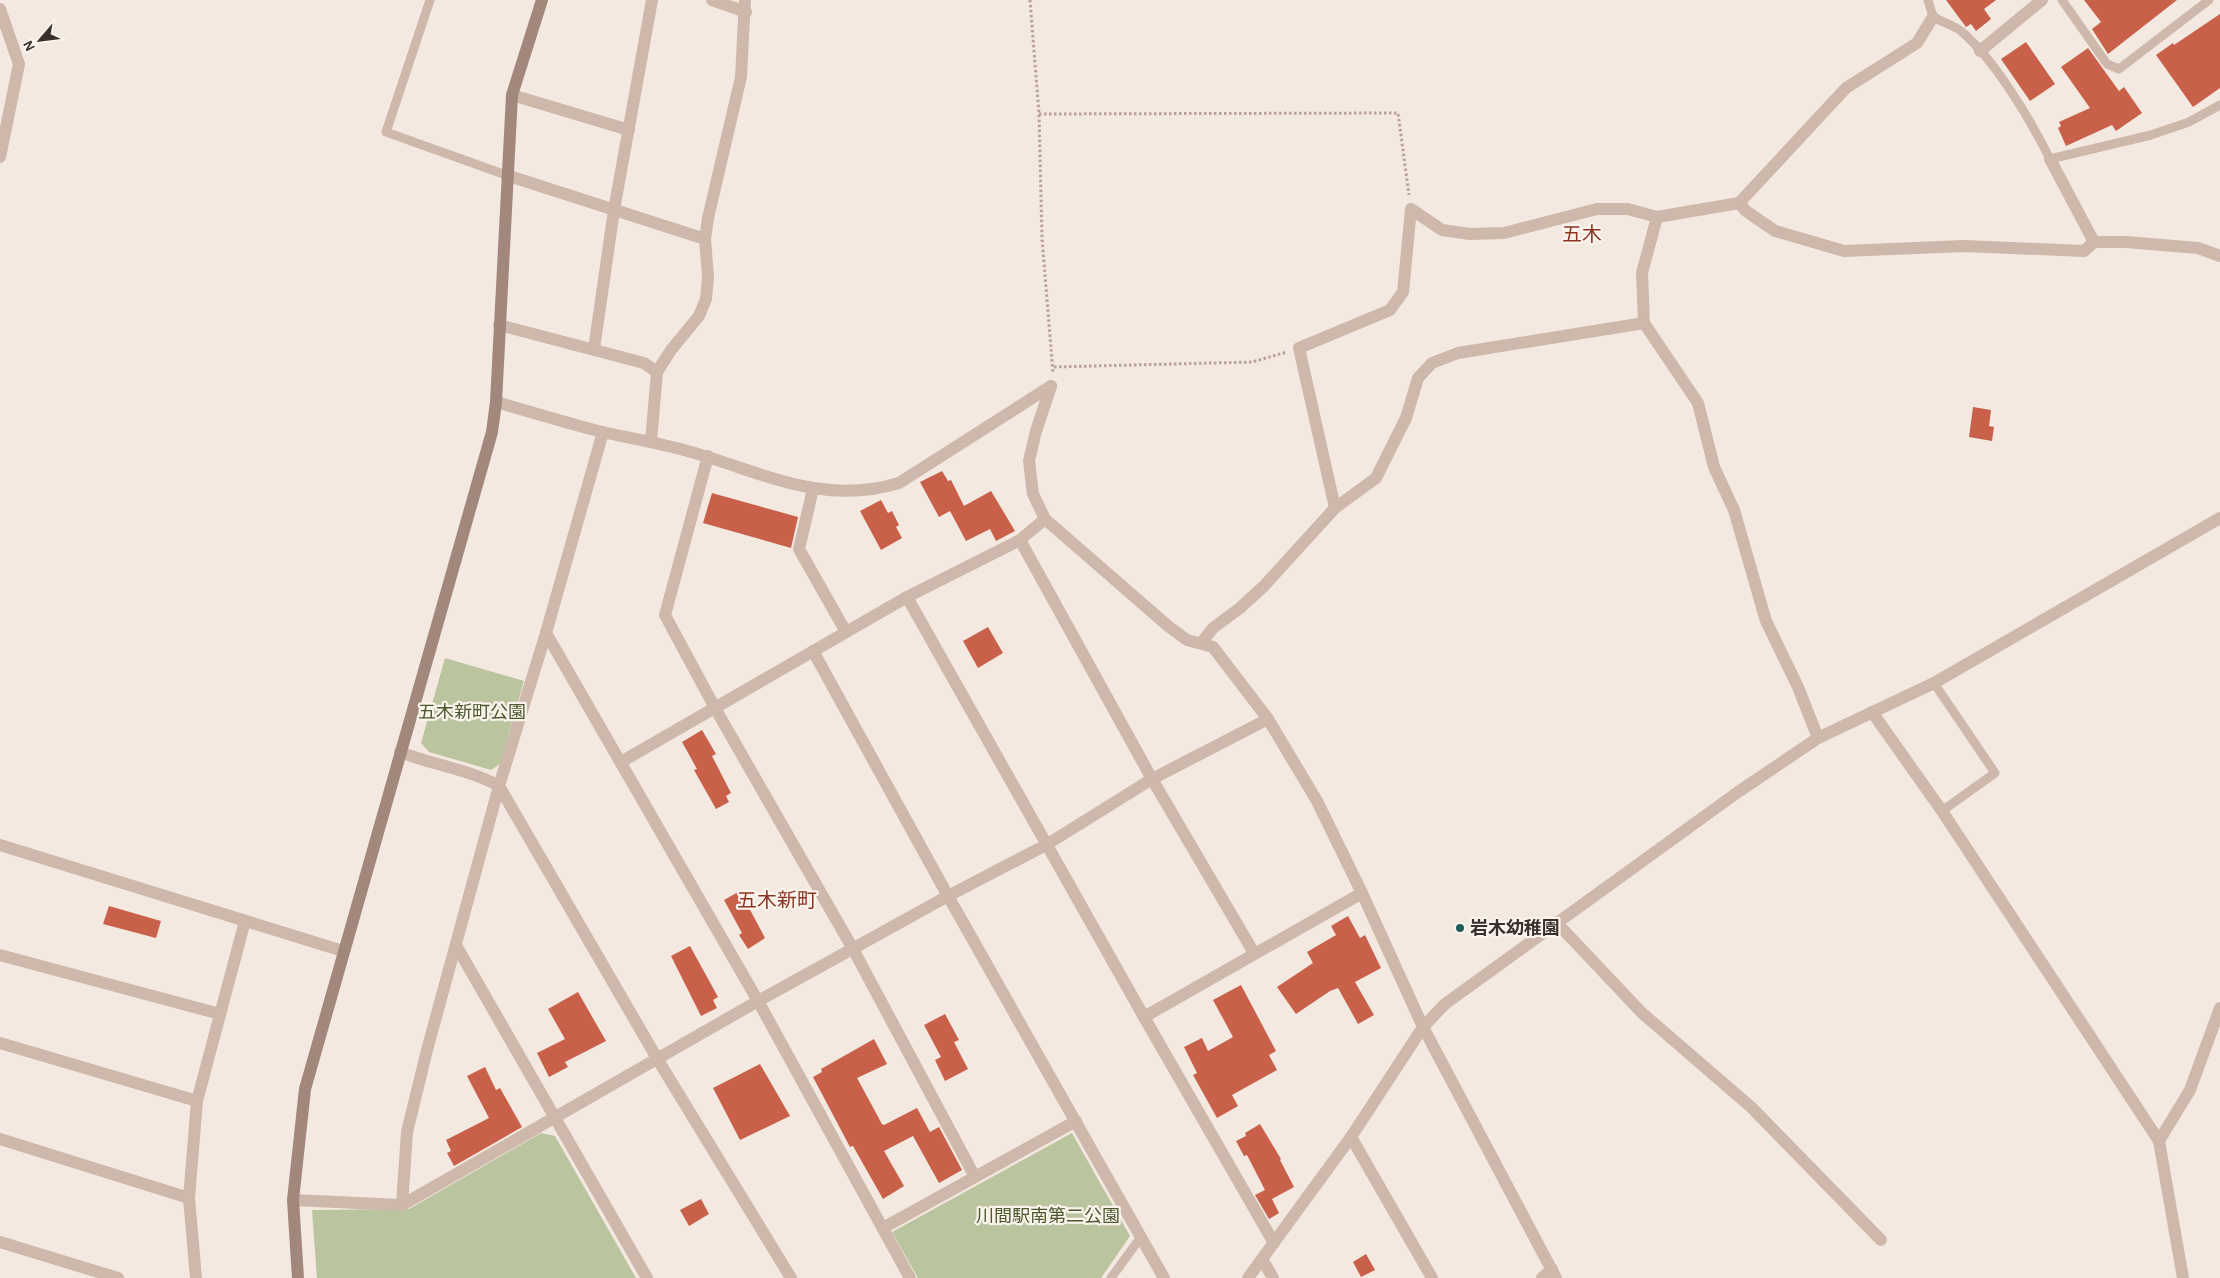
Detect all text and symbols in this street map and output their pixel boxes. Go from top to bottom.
north arrow [15,15,65,65]
text: N [21,38,38,53]
district label: 五木 [1562,224,1602,245]
park label: 五木新町公園 [418,703,526,722]
district label: 五木新町 [737,890,817,911]
place label: 岩木幼稚園 [1470,918,1560,938]
marker: 岩木幼稚園 [1454,922,1466,934]
park label: 川間駅南第二公園 [976,1206,1120,1226]

